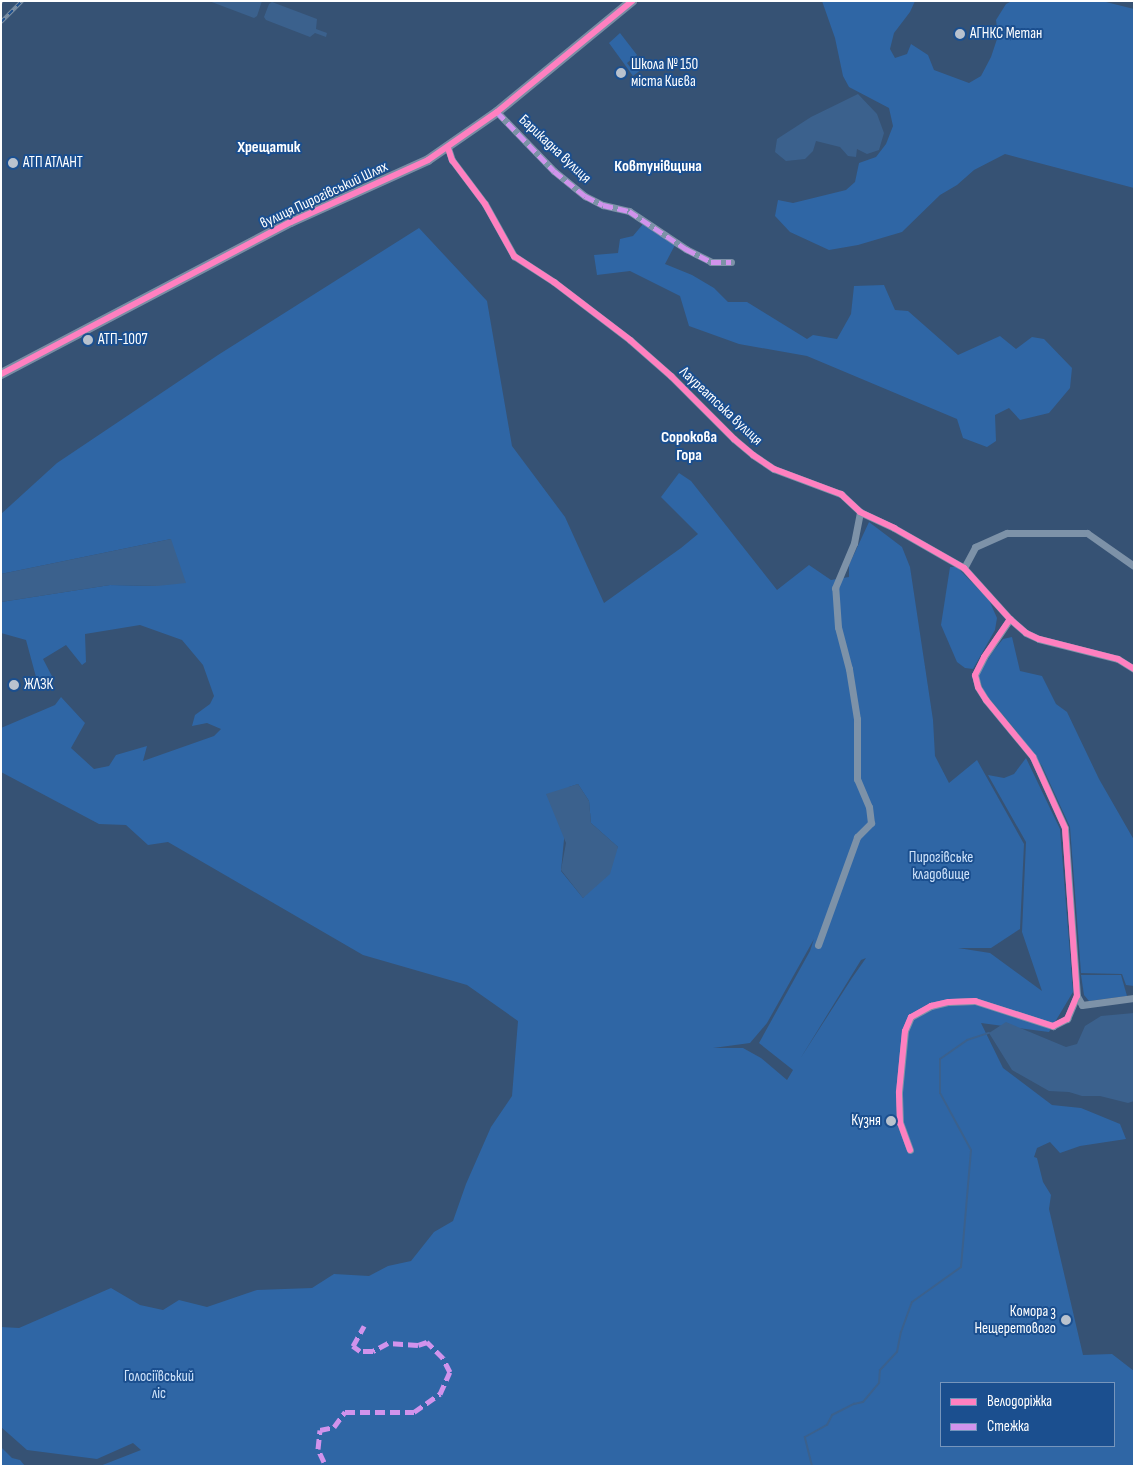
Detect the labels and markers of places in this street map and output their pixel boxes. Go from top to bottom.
place label: АГНКС Метан [970,25,1042,43]
marker: АГНКС Метан [954,28,966,40]
place label: Школа № 150 міста Києва [631,55,698,90]
marker: Школа № 150 міста Києва [615,67,627,79]
place label: АТП АТЛАНТ [23,154,83,172]
marker: АТП АТЛАНТ [7,157,19,169]
place label: АТП-1007 [98,331,148,349]
marker: АТП-1007 [82,334,94,346]
place label: ЖЛЗК [24,676,53,694]
marker: ЖЛЗК [8,679,20,691]
place label: Кузня [851,1112,881,1130]
marker: Кузня [885,1115,897,1127]
place label: Комора з Нещеретового [974,1302,1056,1337]
marker: Комора з Нещеретового [1060,1314,1072,1326]

